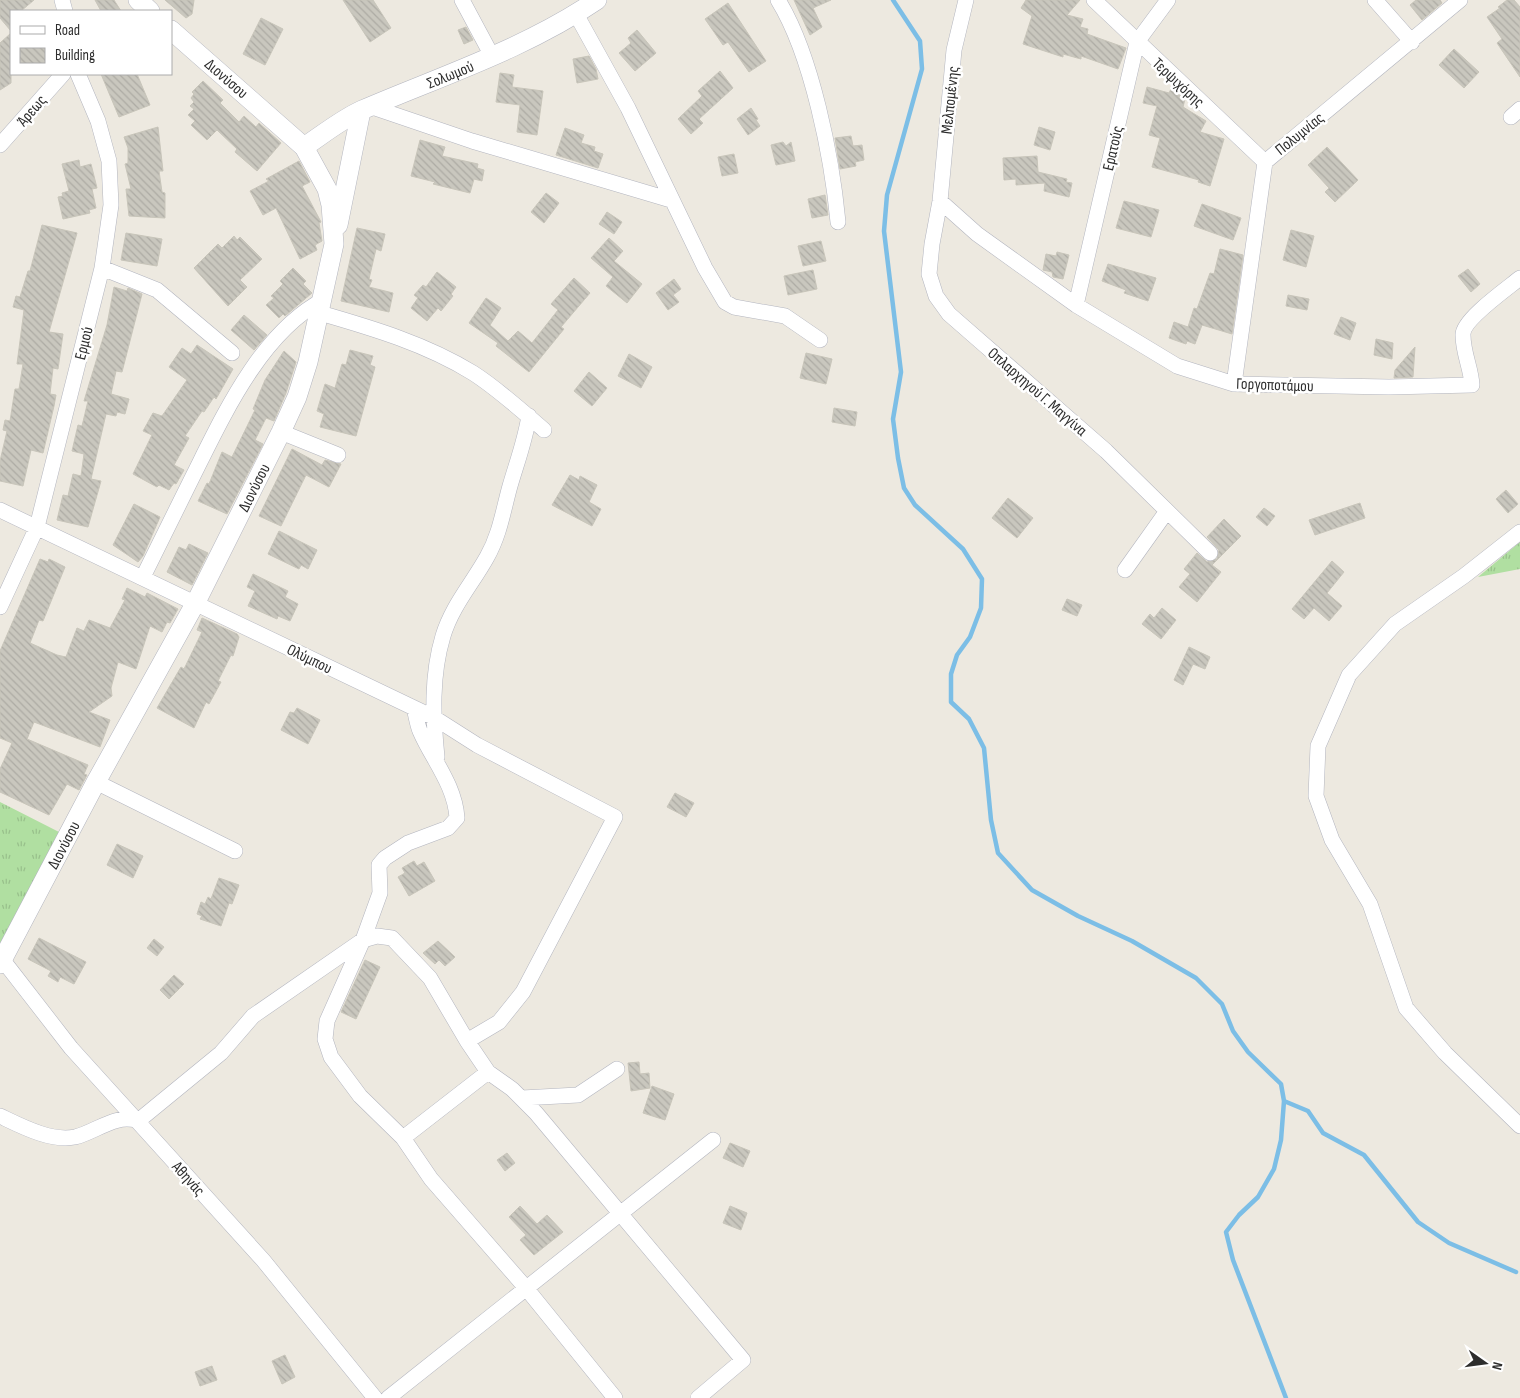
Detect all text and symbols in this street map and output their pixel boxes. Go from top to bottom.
legend [10,10,172,75]
text: Road [55,21,80,40]
text: Building [55,46,95,65]
street label: Τερψιχόρης [1148,54,1208,112]
street label: Διονύσου [201,55,251,103]
street label: Σολωμού [424,57,477,93]
street label: Μελπομένης [937,65,964,135]
street label: Άρεως [13,91,51,131]
street label: Πολυμνίας [1272,109,1328,160]
street label: Ερατούς [1099,124,1128,173]
street label: Ερμού [71,325,98,362]
street label: Οπλαρχηγού Γ. Μαγγίνα [984,344,1091,441]
street label: Γοργοποτάμου [1236,375,1314,396]
street label: Διονύσου [235,461,275,515]
street label: Ολύμπου [284,640,335,678]
street label: Διονύσου [44,818,85,872]
street label: Αθηνάς [167,1157,208,1200]
north arrow [1460,1338,1510,1388]
text: N [1488,1360,1506,1372]

